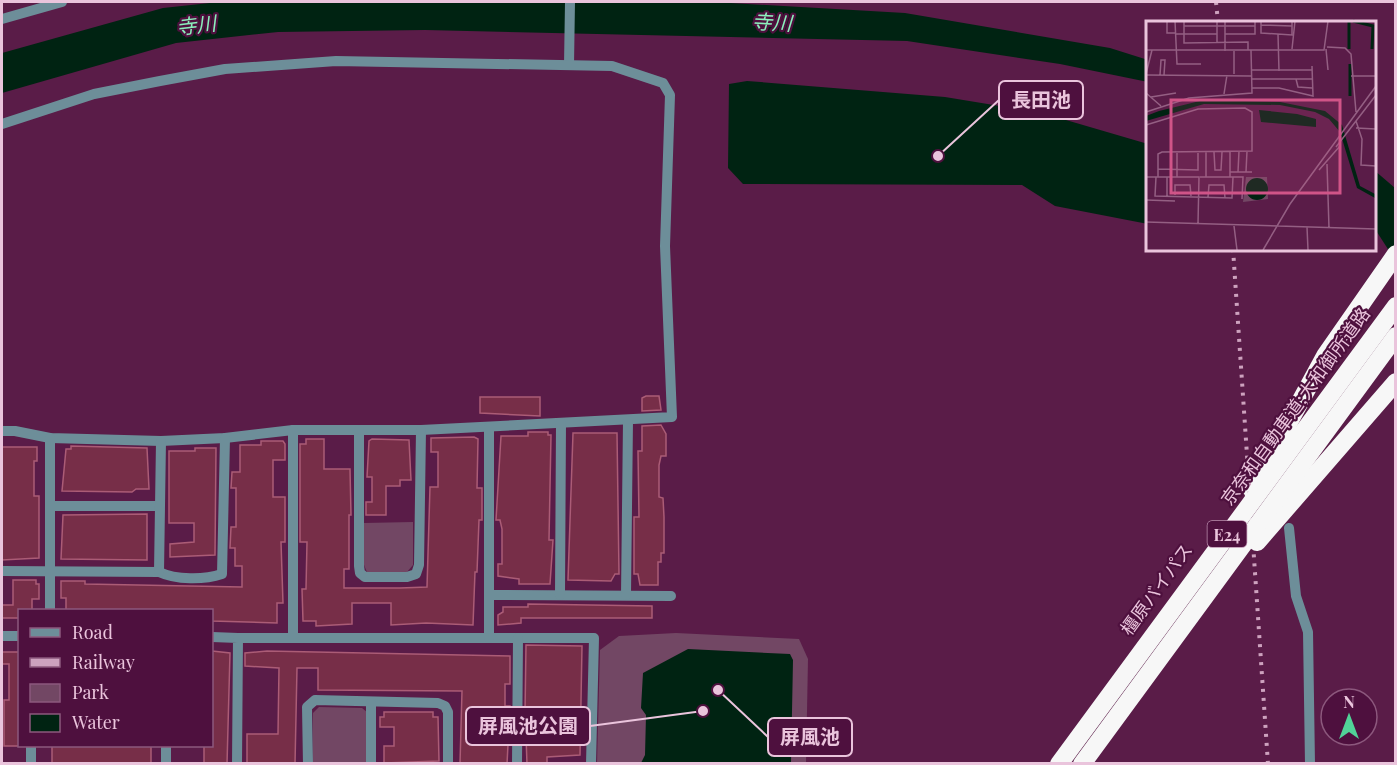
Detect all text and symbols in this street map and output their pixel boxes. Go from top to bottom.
water label: 寺川 [751,6,795,36]
water label: 寺川 [175,8,219,40]
inset map [1146,21,1376,250]
callout: 長田池 [999,81,1083,119]
text: 長田池 [1011,85,1071,112]
street label: 京奈和自動車道;大和御所道路 [1215,302,1375,510]
road number: E24 [1208,521,1246,547]
street label: 橿原バイパス [1115,538,1197,640]
legend [18,609,213,747]
text: Road [72,620,113,644]
text: Railway [72,650,135,674]
text: Park [72,680,109,704]
north arrow [1319,687,1379,747]
text: N [1343,691,1355,712]
callout: 屏風池公園 [466,707,590,745]
text: Water [71,710,120,734]
text: 屏風池公園 [478,711,578,738]
callout: 屏風池 [768,718,852,756]
text: 屏風池 [780,722,840,749]

